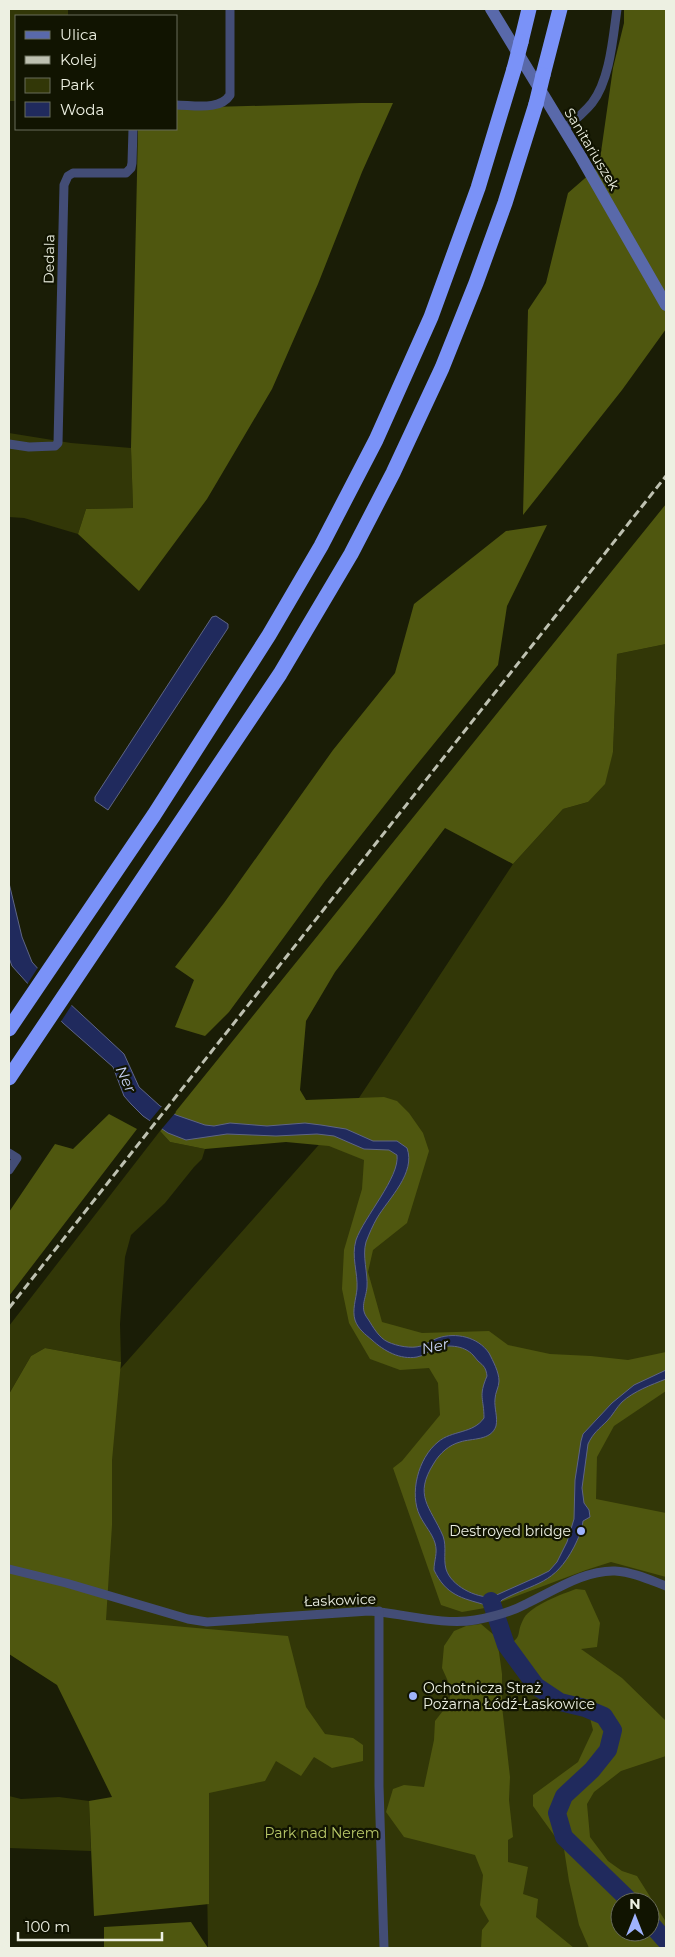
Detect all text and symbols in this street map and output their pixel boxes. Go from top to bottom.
legend [15,15,178,130]
text: Ulica [60,25,97,44]
text: Kolej [60,50,97,69]
text: Park [60,75,94,94]
text: Woda [60,100,104,119]
street label: Sanitariuszek [560,104,624,194]
street label: Dedala [40,234,58,284]
water label: Ner [112,1063,141,1096]
water label: Ner [420,1334,451,1358]
place label: Destroyed bridge [449,1522,571,1540]
marker: Destroyed bridge [575,1525,587,1537]
street label: Łaskowice [304,1590,376,1610]
place label: Ochotnicza Straż Pożarna Łódź-Łaskowice [423,1679,595,1713]
marker: Ochotnicza Straż Pożarna Łódź-Łaskowice [407,1690,419,1702]
park label: Park nad Nerem [264,1824,380,1842]
north arrow [610,1892,660,1942]
text: N [629,1895,641,1913]
scale bar [18,1910,161,1942]
text: 100 m [25,1917,70,1936]

